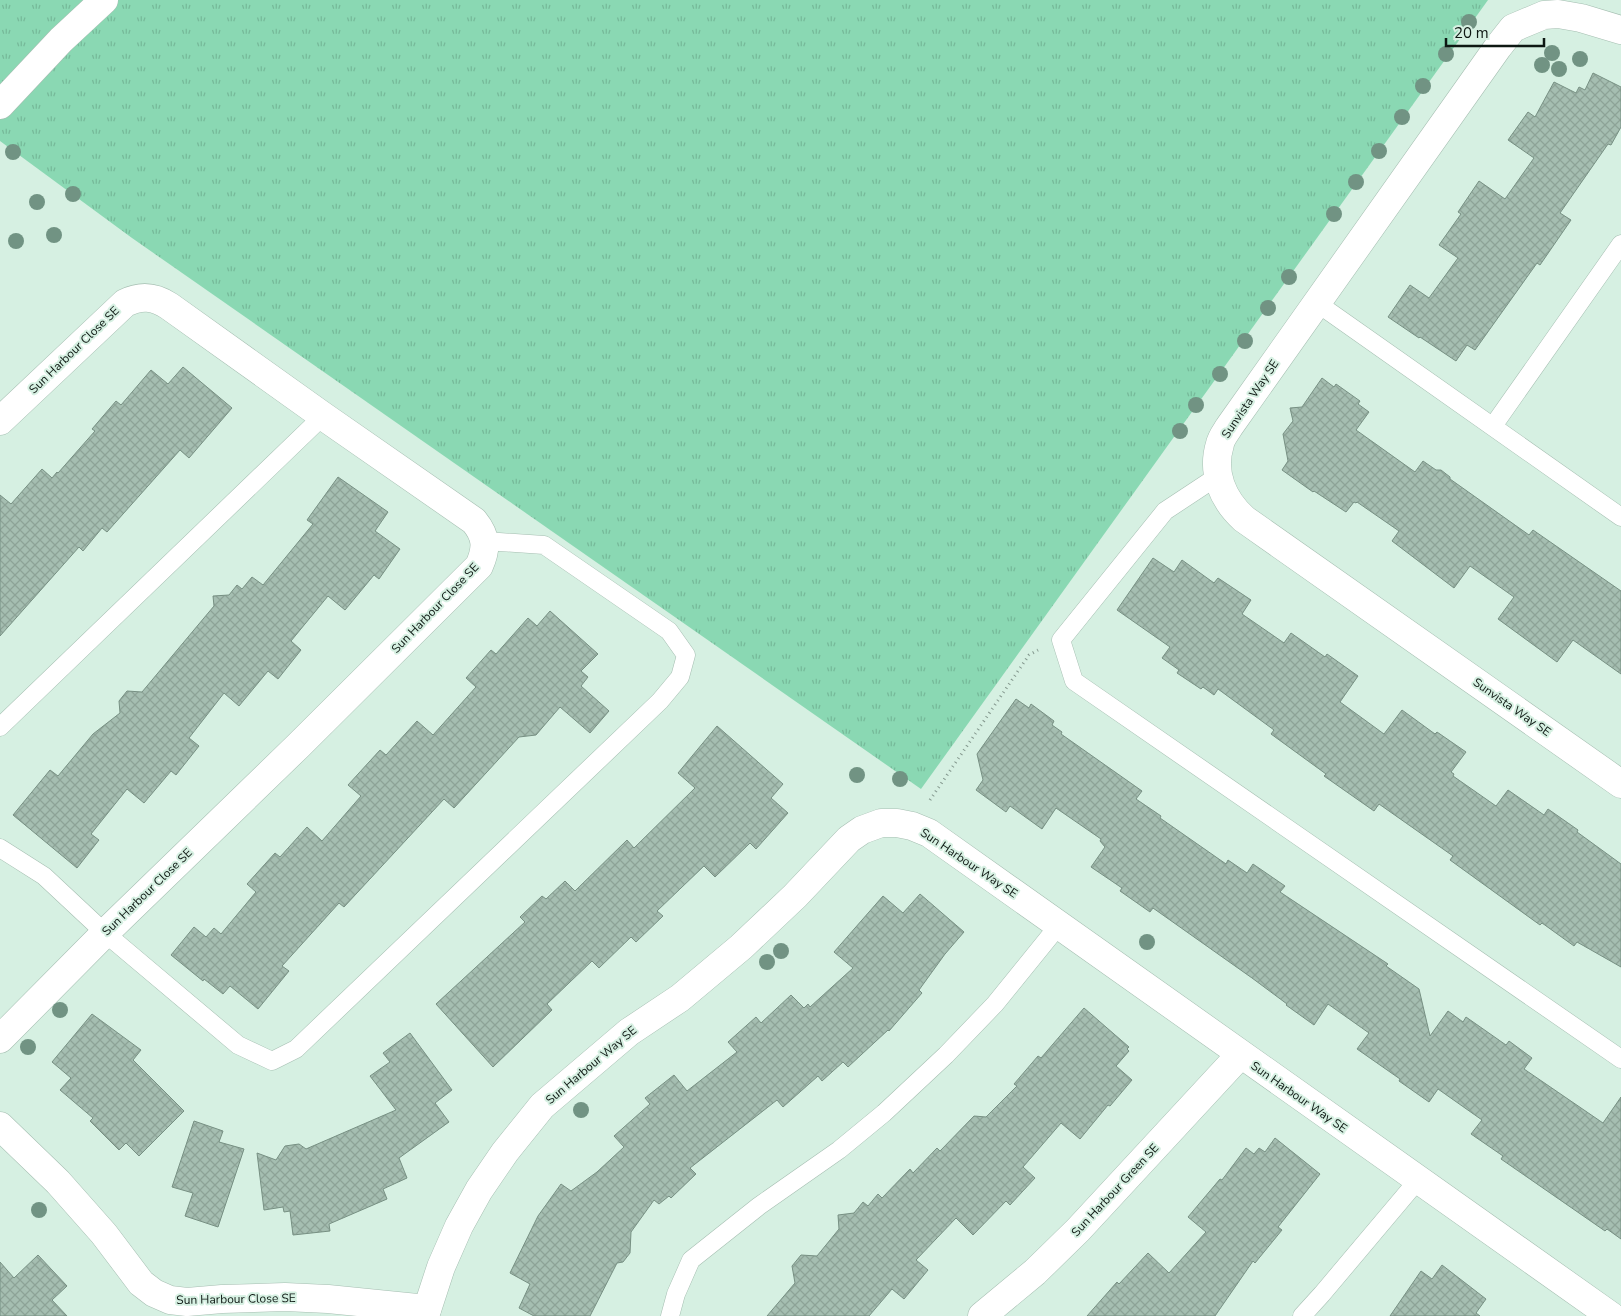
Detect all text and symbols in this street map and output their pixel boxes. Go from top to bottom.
scale bar [1446,15,1544,47]
text: 20 m [1454,23,1489,43]
street label: Sun Harbour Close SE [25,303,123,397]
street label: Sunvista Way SE [1218,357,1282,441]
street label: Sun Harbour Close SE [388,559,482,657]
street label: Sunvista Way SE [1470,674,1554,740]
street label: Sun Harbour Way SE [917,824,1021,902]
street label: Sun Harbour Close SE [98,845,196,939]
street label: Sun Harbour Way SE [542,1022,640,1108]
street label: Sun Harbour Way SE [1248,1058,1350,1136]
street label: Sun Harbour Green SE [1068,1140,1162,1240]
street label: Sun Harbour Close SE [176,1290,296,1308]

